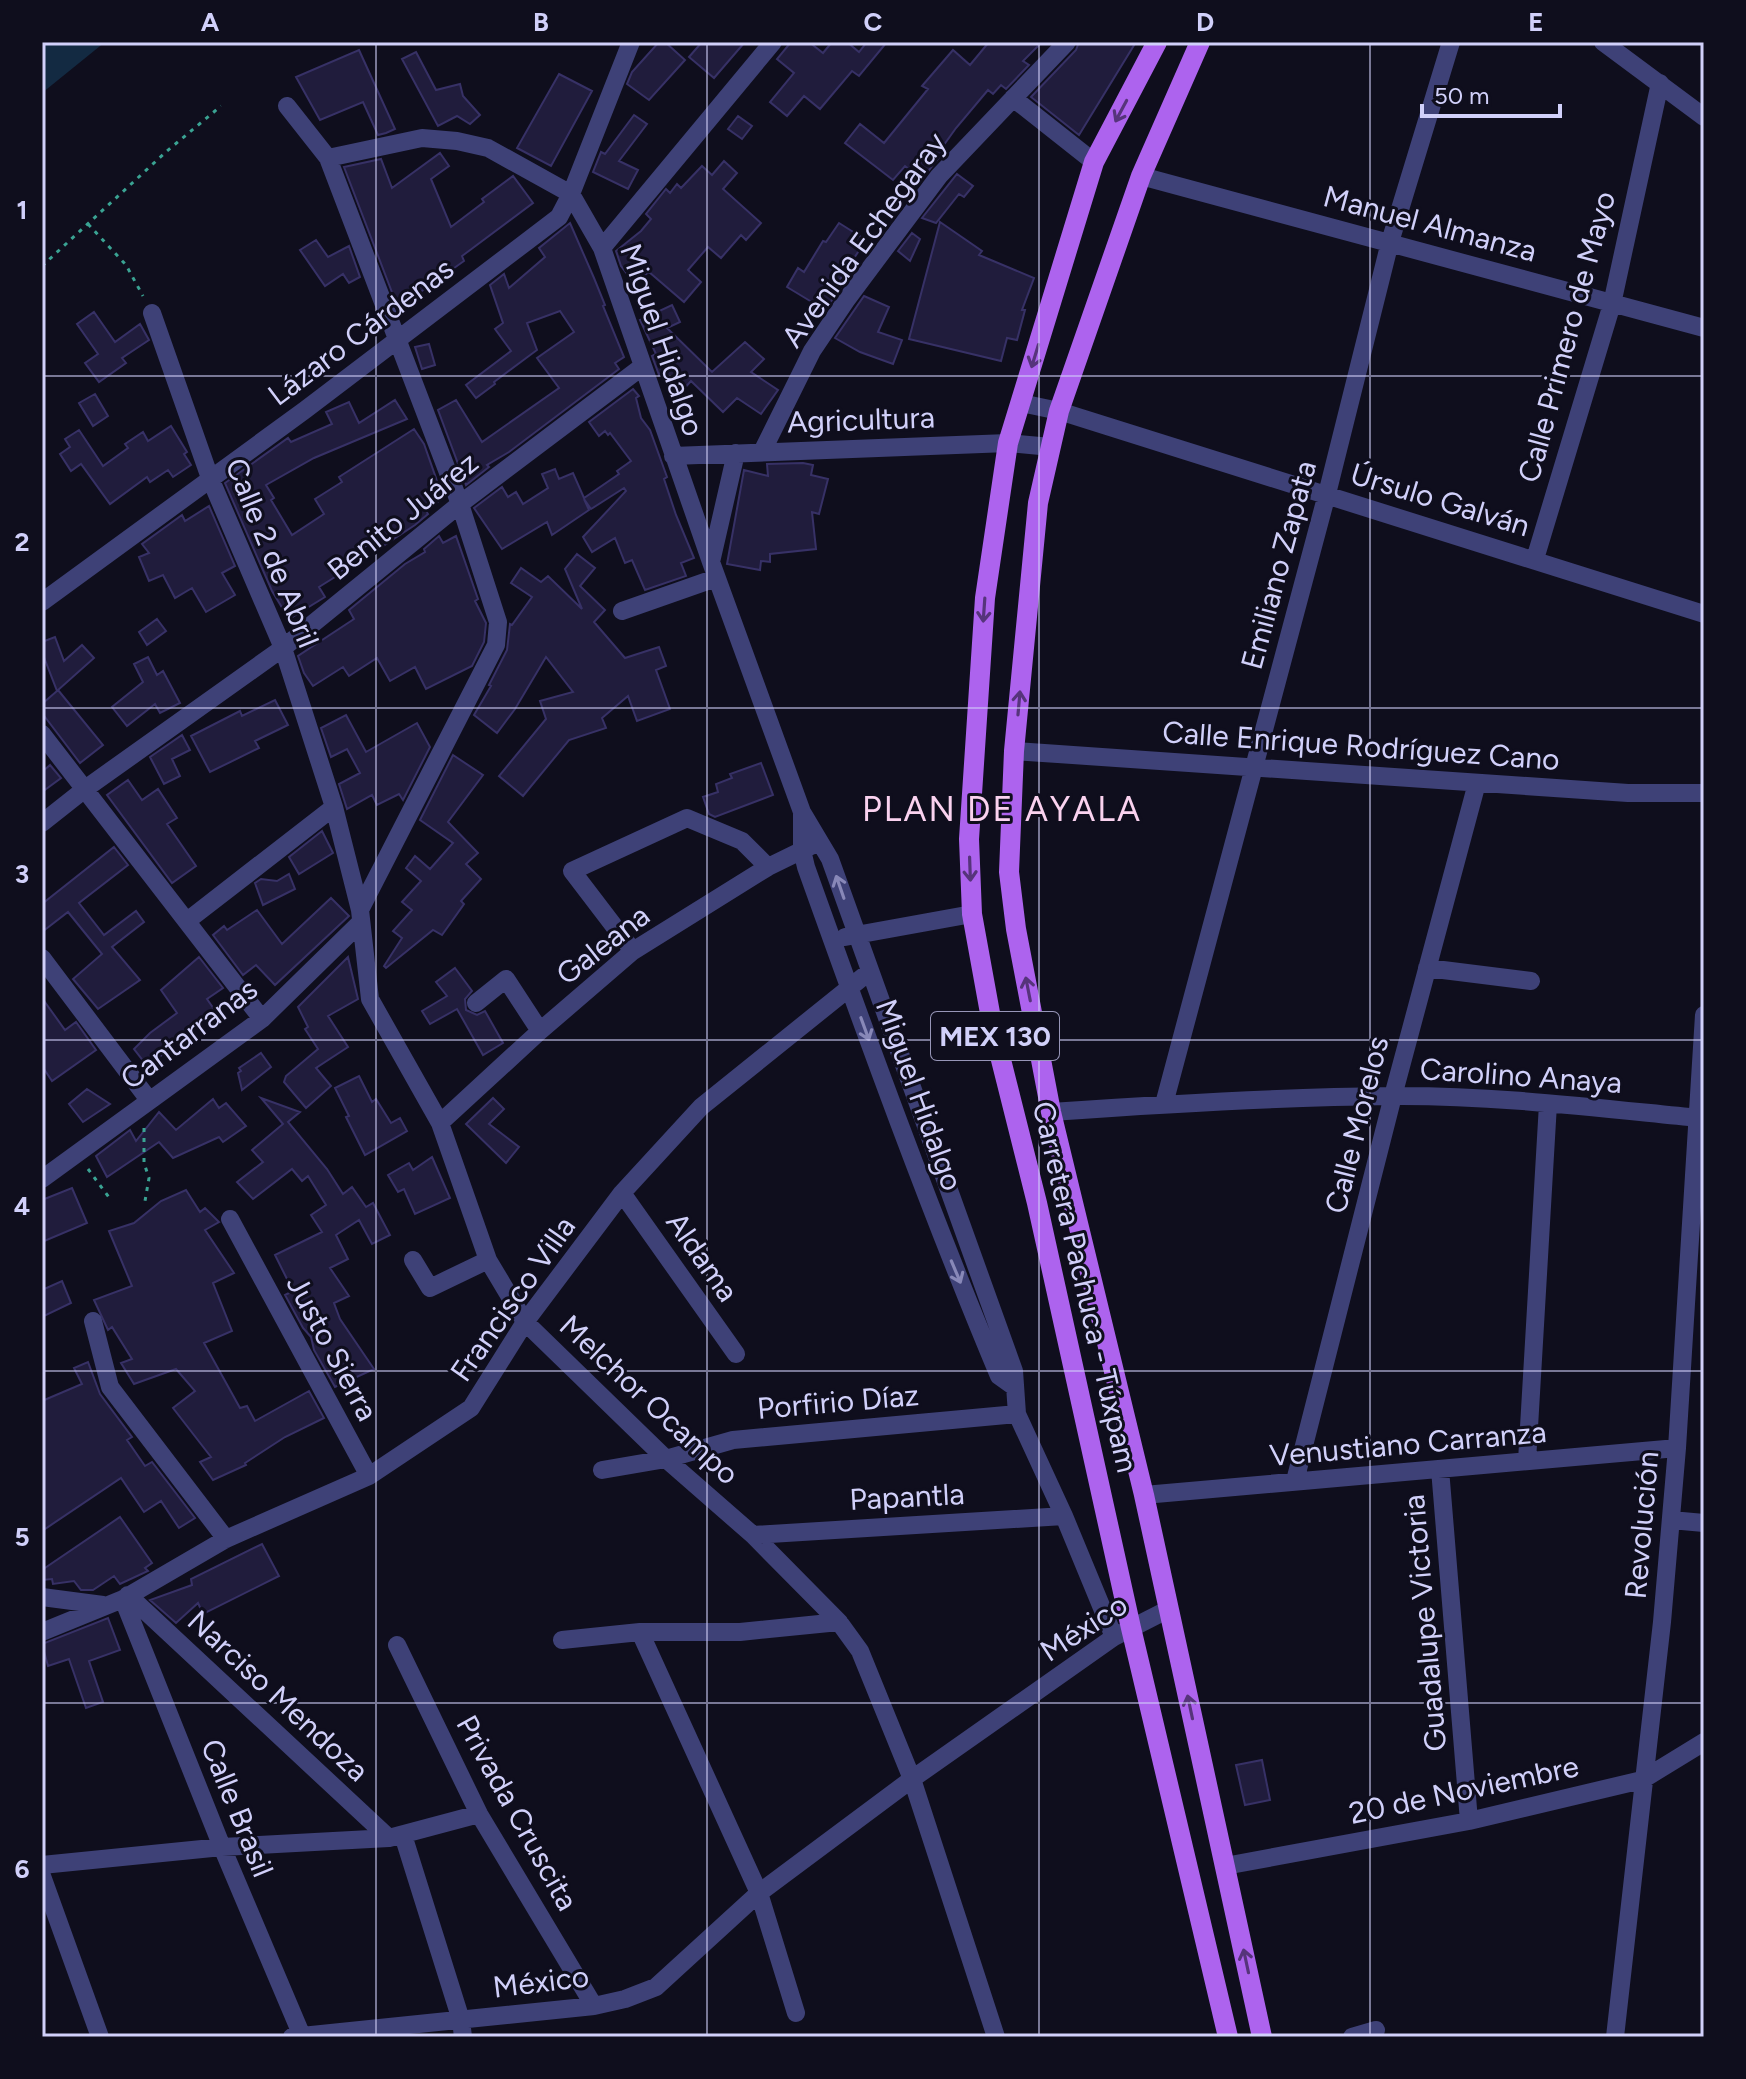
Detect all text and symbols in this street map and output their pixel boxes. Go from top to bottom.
text: A [201,6,220,38]
text: B [533,6,549,38]
text: C [864,6,883,38]
text: D [1196,6,1214,38]
text: E [1528,6,1544,38]
scale bar [1422,68,1560,118]
text: 50 m [1434,81,1490,110]
one-way arrow [1112,99,1128,122]
street label: Avenida Echegaray [773,125,954,354]
street label: Manuel Almanza [1320,177,1541,270]
street label: Calle Primero de Mayo [1510,187,1623,486]
text: 1 [17,194,27,226]
street label: Miguel Hidalgo [612,239,713,441]
street label: Lázaro Cárdenas [261,250,461,413]
one-way arrow [1027,342,1042,368]
street label: Agricultura [786,398,936,441]
street label: Benito Juárez [320,444,486,588]
street label: Calle 2 de Abril [218,453,327,653]
street label: Úrsulo Galván [1346,455,1534,544]
street label: Emiliano Zapata [1233,456,1324,673]
text: 2 [14,526,30,558]
one-way arrow [976,596,991,623]
one-way arrow [1011,690,1026,717]
street label: Calle Enrique Rodríguez Cano [1161,713,1561,778]
district label: PLAN DE AYALA [862,789,1142,830]
one-way arrow [963,855,978,882]
text: 3 [15,858,29,890]
one-way arrow [831,875,846,900]
street label: Galeana [549,897,657,993]
street label: Cantarranas [113,970,264,1097]
one-way arrow [1019,977,1034,1002]
street label: Miguel Hidalgo [868,994,971,1196]
road number: MEX 130 [931,1012,1059,1060]
one-way arrow [859,1016,873,1041]
street label: Calle Morelos [1317,1032,1396,1217]
street label: Carolino Anaya [1419,1050,1623,1101]
street label: Carretera Pachuca - Túxpam [1025,1098,1146,1476]
text: 4 [14,1190,30,1222]
street label: Aldama [658,1205,746,1309]
street label: Francisco Villa [442,1209,583,1388]
one-way arrow [949,1259,964,1284]
street label: Justo Sierra [279,1269,386,1427]
street label: Melchor Ocampo [552,1307,747,1492]
street label: Porfirio Díaz [756,1376,920,1427]
street label: Venustiano Carranza [1268,1413,1548,1474]
street label: Revolución [1617,1450,1666,1600]
street label: Papantla [848,1475,966,1518]
street label: Guadalupe Victoria [1395,1493,1454,1753]
text: 5 [14,1521,30,1553]
street label: México [1033,1586,1134,1669]
street label: Narciso Mendoza [180,1602,377,1789]
one-way arrow [1182,1694,1197,1720]
street label: Privada Cruscita [449,1709,586,1917]
street label: Calle Brasil [193,1734,282,1882]
street label: 20 de Noviembre [1346,1747,1582,1832]
text: 6 [14,1853,30,1885]
one-way arrow [1238,1948,1253,1974]
street label: México [491,1957,591,2006]

